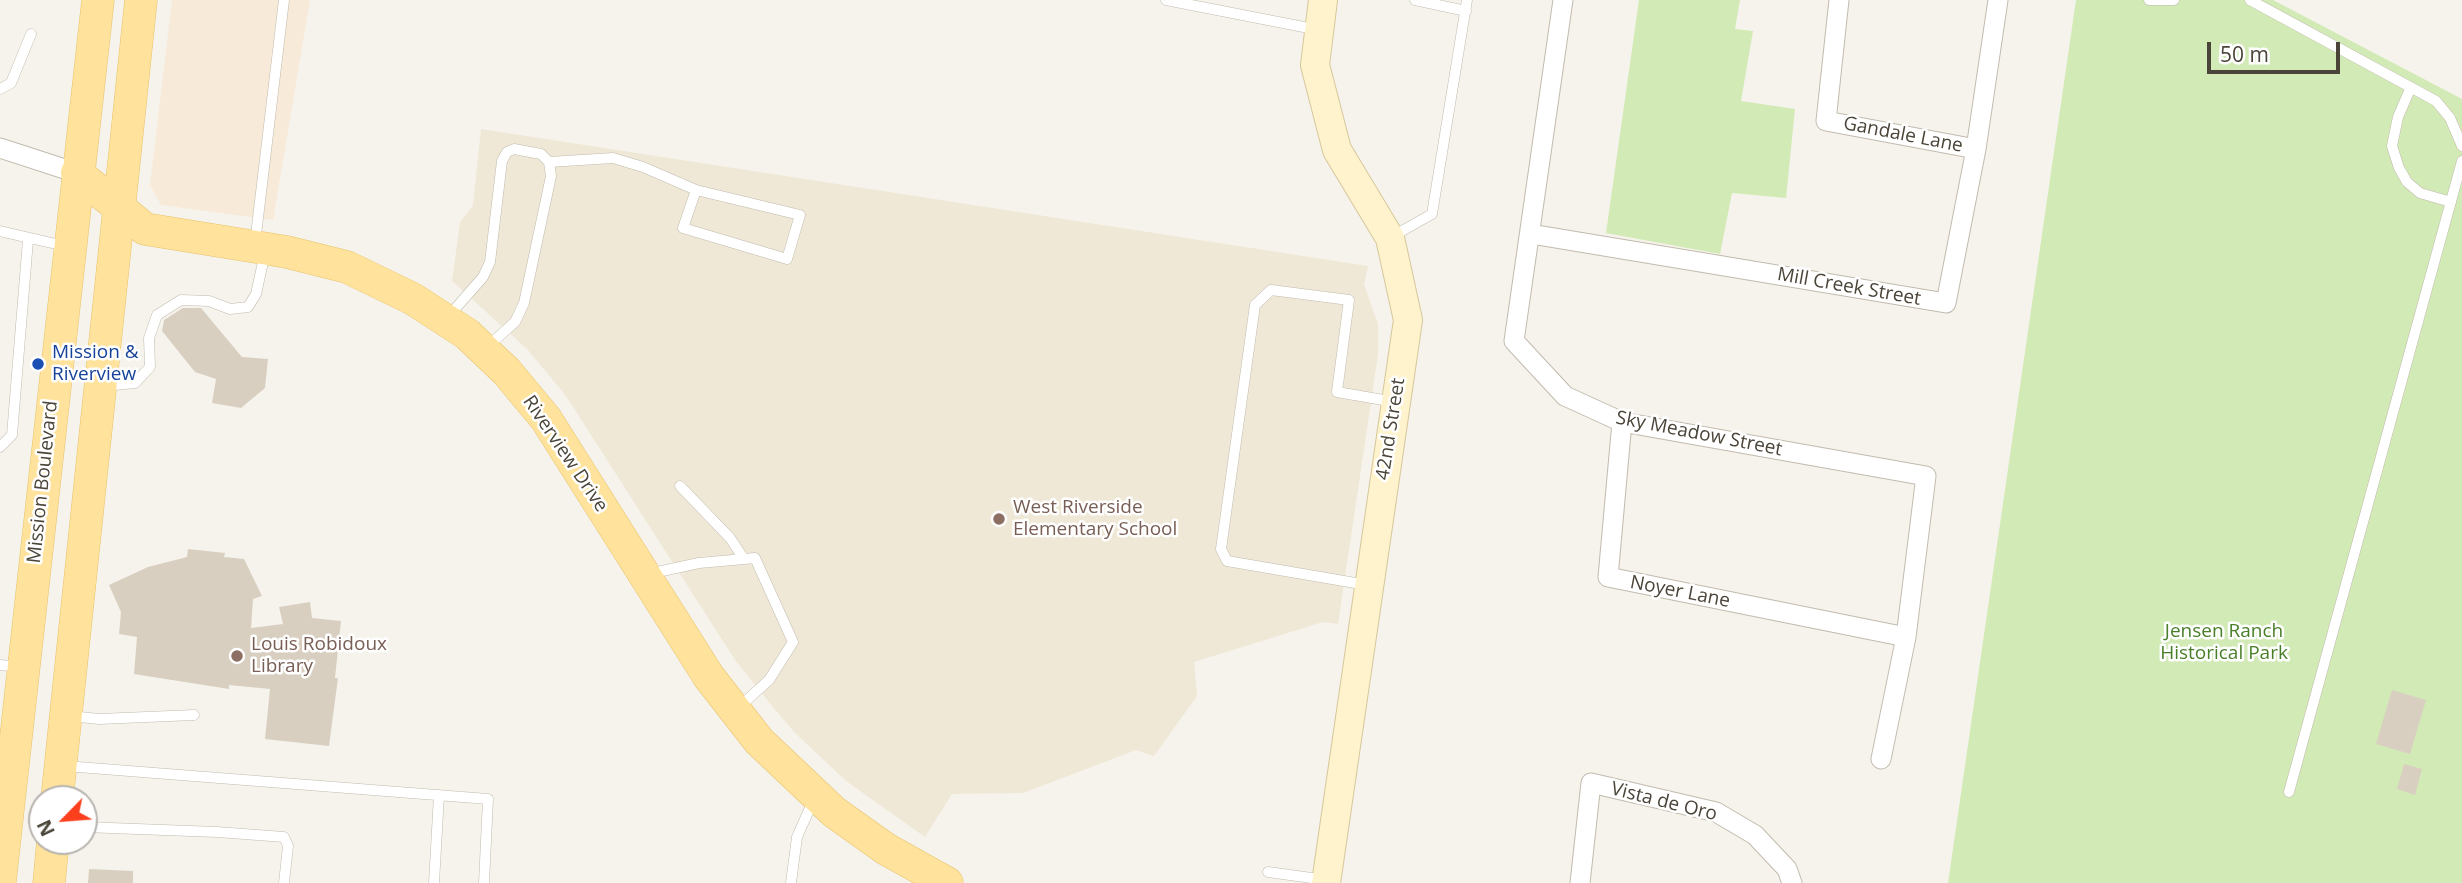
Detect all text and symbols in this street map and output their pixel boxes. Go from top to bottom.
scale bar [2210,28,2343,72]
text: 50 m [2220,40,2269,68]
street label: Gandale Lane [1841,112,1965,158]
street label: Mill Creek Street [1775,263,1923,311]
place label: Mission & Riverview [52,342,139,386]
marker: Mission & Riverview [30,356,46,372]
street label: 42nd Street [1372,376,1410,482]
street label: Riverview Drive [518,391,612,517]
street label: Mission Boulevard [23,400,63,564]
street label: Sky Meadow Street [1614,407,1784,461]
place label: West Riverside Elementary School [1013,497,1177,541]
marker: West Riverside Elementary School [991,511,1007,527]
street label: Noyer Lane [1628,571,1732,613]
park label: Jensen Ranch Historical Park [2160,621,2288,665]
place label: Louis Robidoux Library [251,634,387,678]
marker: Louis Robidoux Library [229,648,245,664]
street label: Vista de Oro [1609,778,1719,826]
north arrow [28,785,98,855]
text: N [31,816,61,841]

